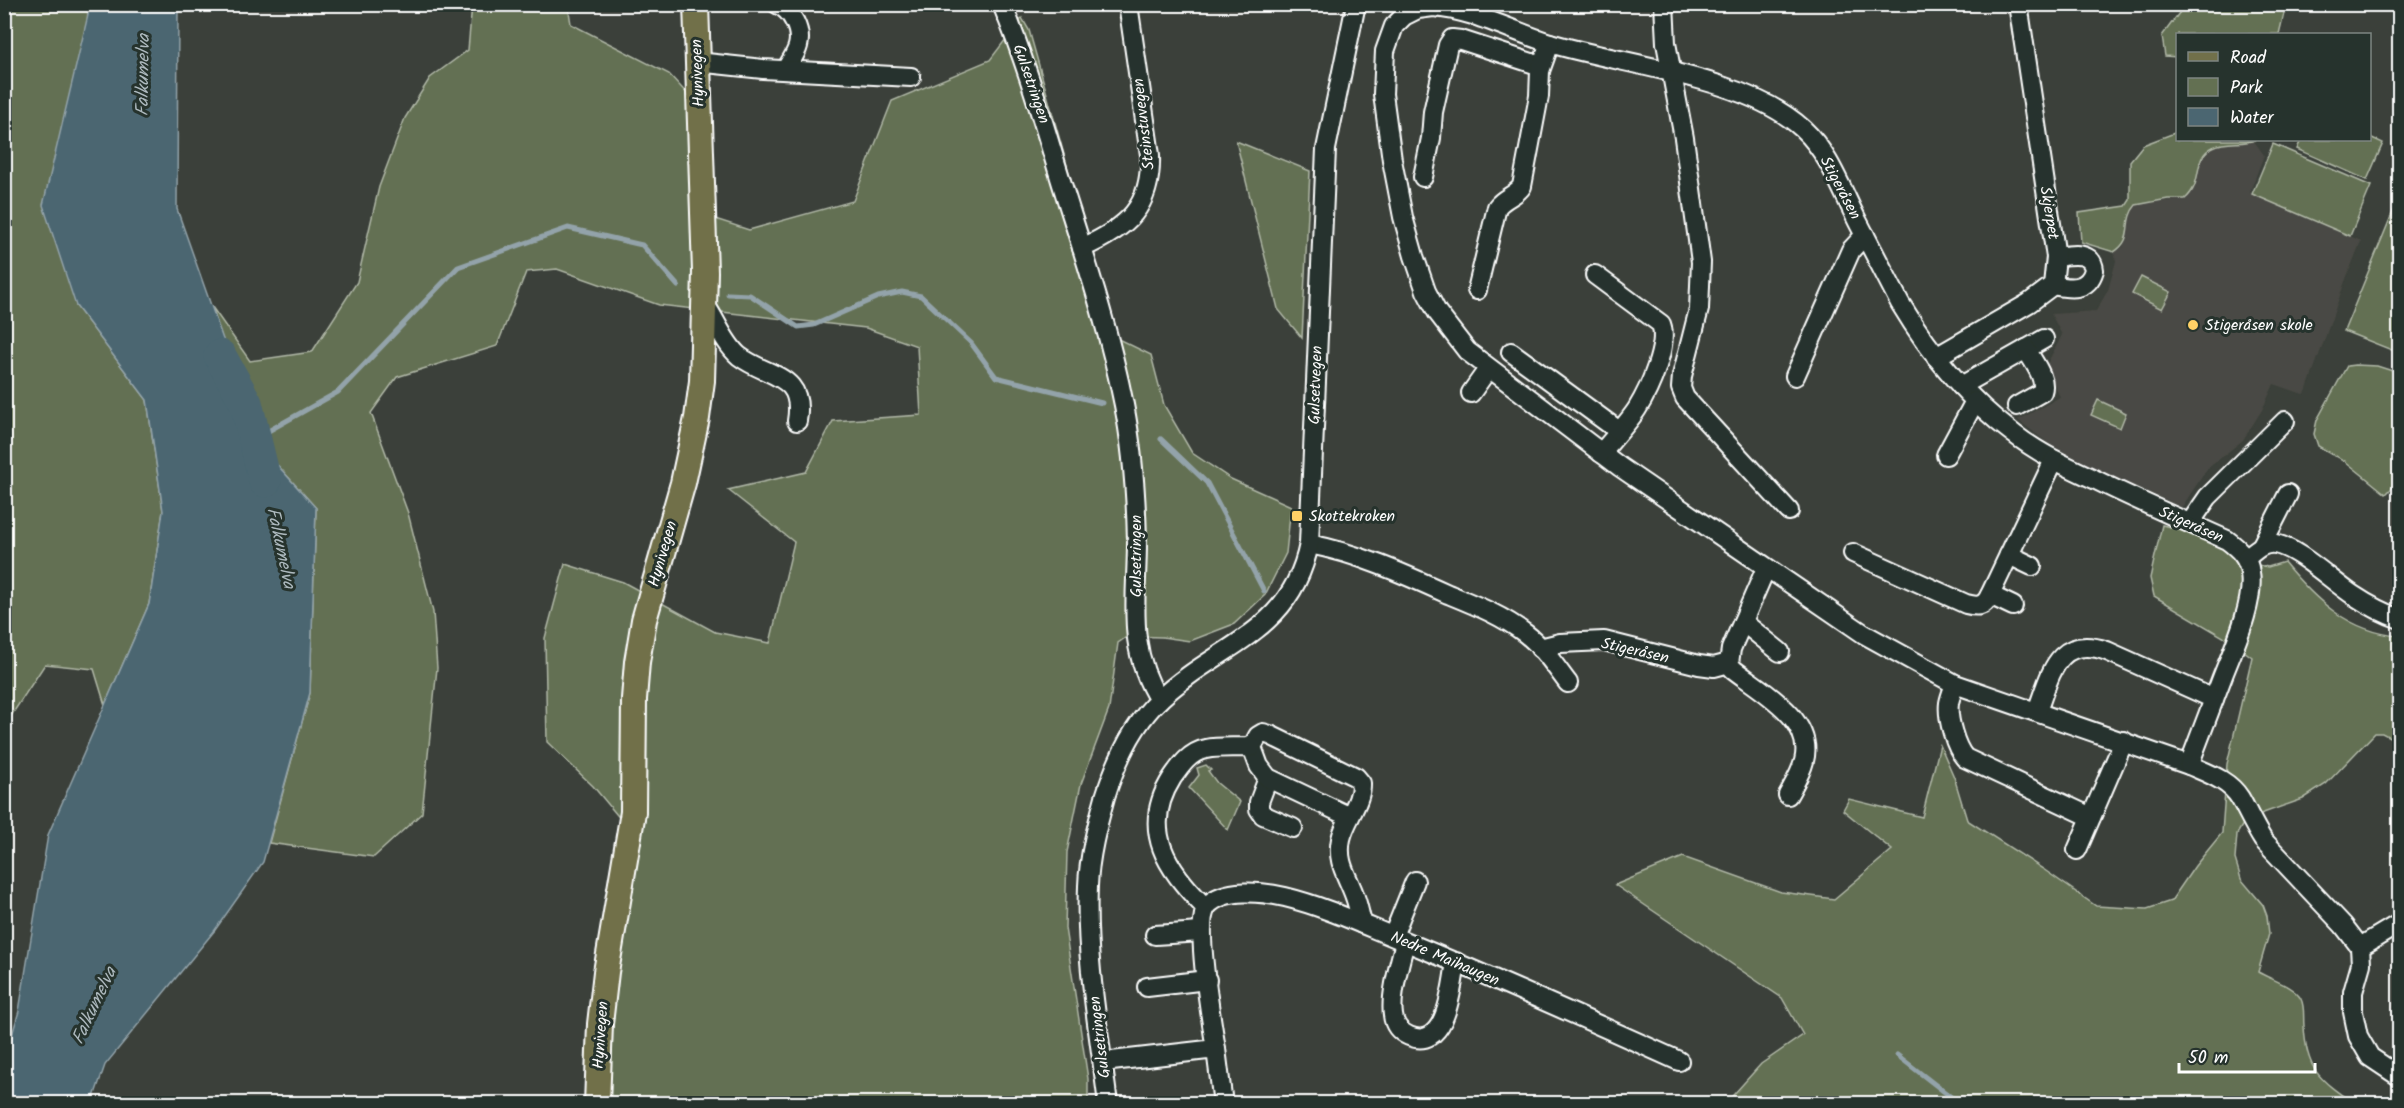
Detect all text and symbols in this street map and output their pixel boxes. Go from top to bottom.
water label: Falkumelva [129,32,159,116]
legend [2176,33,2371,141]
street label: Hynivegen [684,39,712,107]
street label: Gulsetringen [1006,41,1056,127]
text: Road [2230,44,2267,73]
text: Park [2230,74,2263,103]
street label: Steinstuvegen [1126,77,1162,171]
text: Water [2230,104,2275,133]
street label: Stigeråsen [1813,152,1867,224]
street label: Skjerpet [2032,185,2066,242]
place label: Stigeråsen skole [2205,313,2313,338]
marker: Stigeråsen skole [2186,318,2200,332]
street label: Gulsetvegen [1302,345,1330,425]
street label: Stigeråsen [2155,500,2227,550]
place label: Skottekroken [1309,504,1395,529]
water label: Falkumelva [257,505,303,593]
marker: Skottekroken [1290,509,1304,523]
street label: Gulsetringen [1124,515,1149,597]
street label: Hynivegen [642,518,684,590]
street label: Stigeråsen [1599,631,1671,671]
street label: Nedre Maihaugen [1387,925,1503,993]
water label: Falkumelva [64,961,126,1049]
street label: Gulsetringen [1083,995,1117,1079]
street label: Hynivegen [586,1000,616,1070]
scale bar [2179,1036,2316,1074]
text: 50 m [2188,1044,2228,1073]

